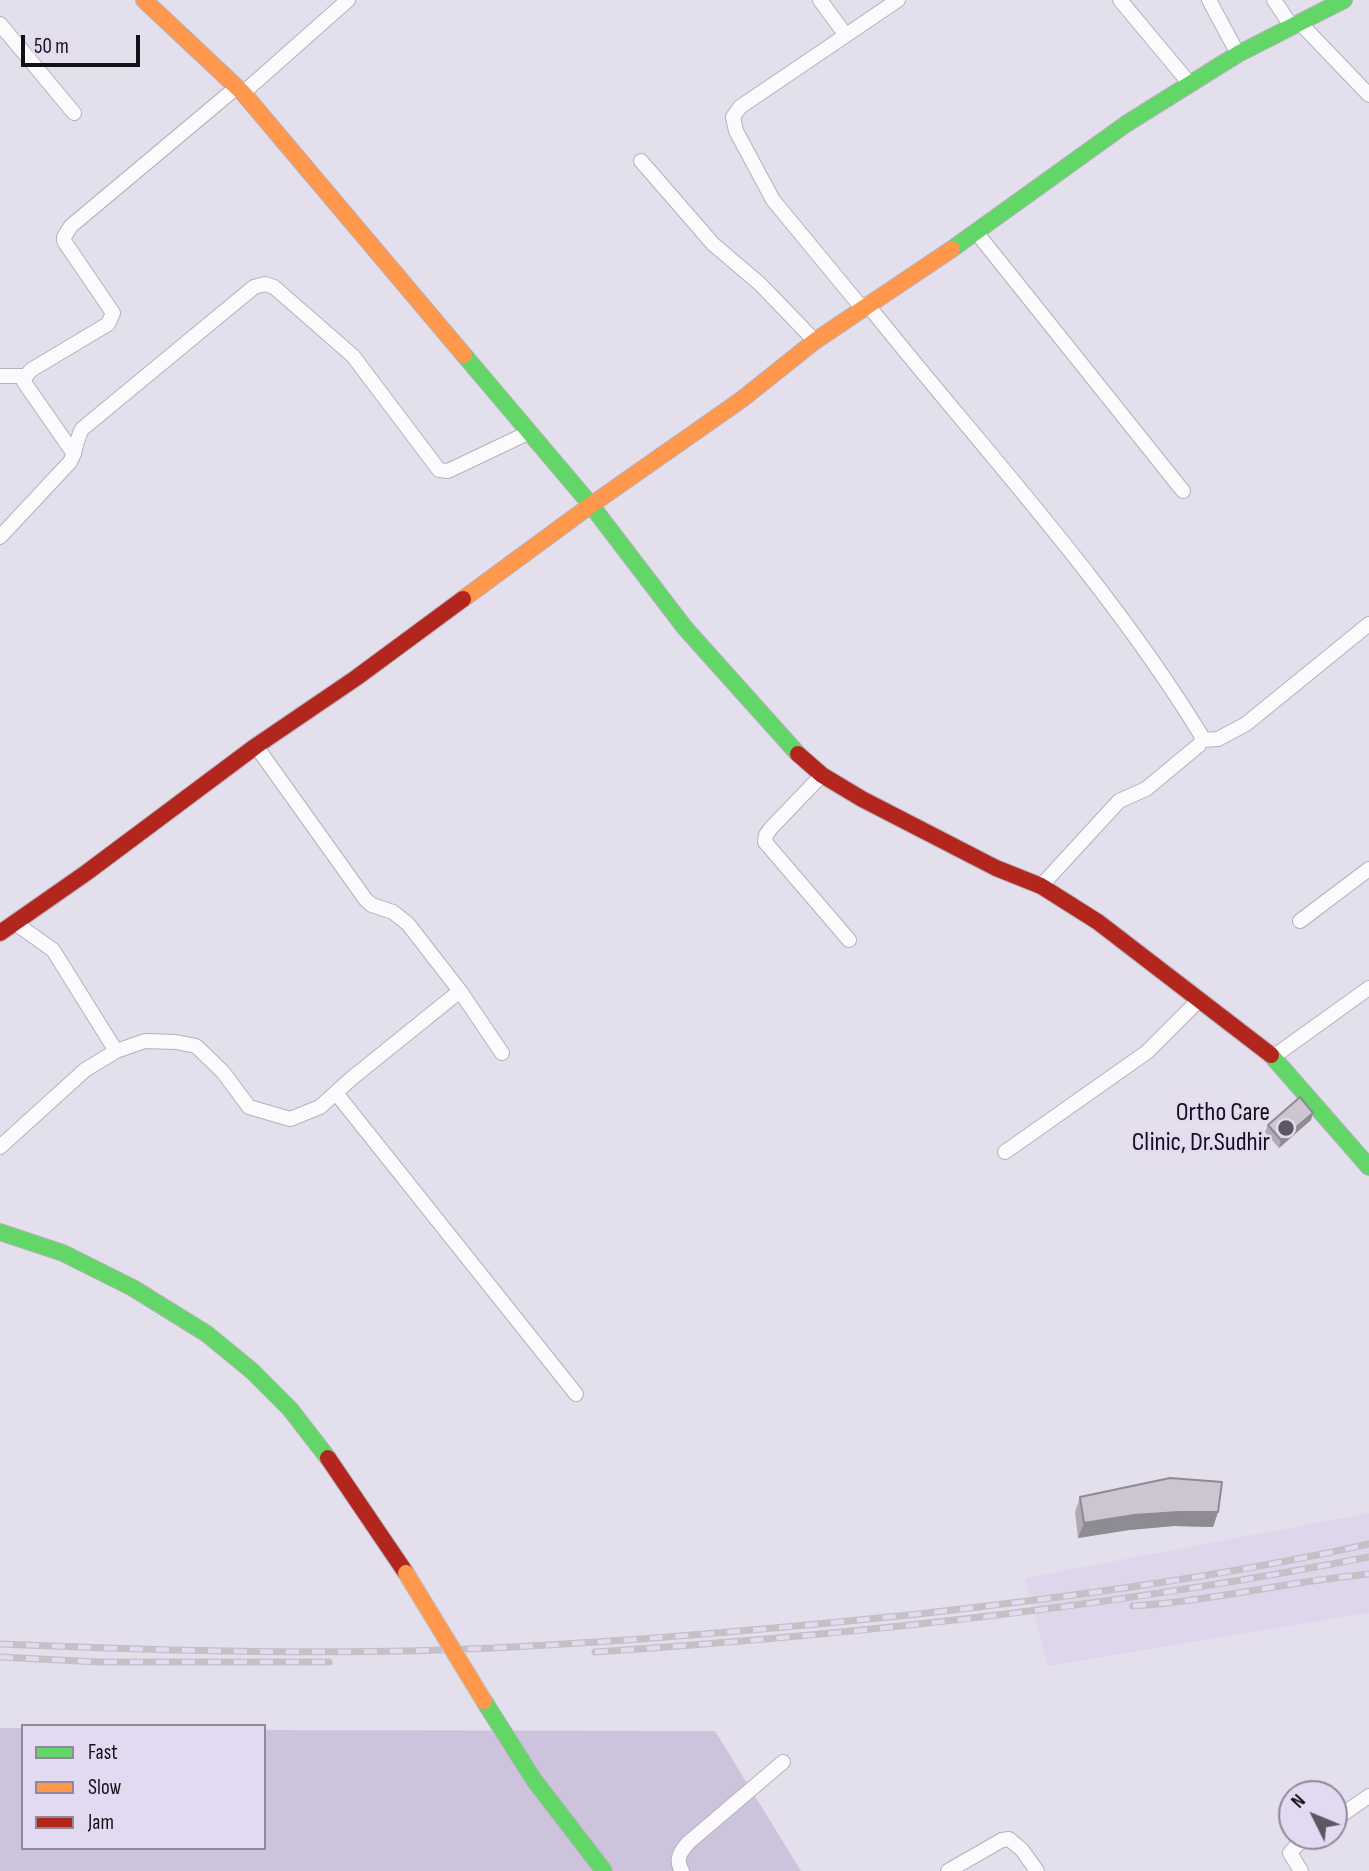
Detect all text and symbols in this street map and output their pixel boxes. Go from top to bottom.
scale bar [24,21,144,65]
text: 50 m [34,34,69,59]
place label: Ortho Care Clinic, Dr.Sudhir [1132,1097,1270,1158]
marker: Ortho Care Clinic, Dr.Sudhir [1276,1118,1296,1138]
legend [21,1724,266,1850]
text: Fast [88,1740,118,1765]
text: Slow [88,1775,121,1800]
north arrow [1278,1780,1348,1850]
text: N [1287,1790,1311,1813]
text: Jam [88,1810,114,1835]

